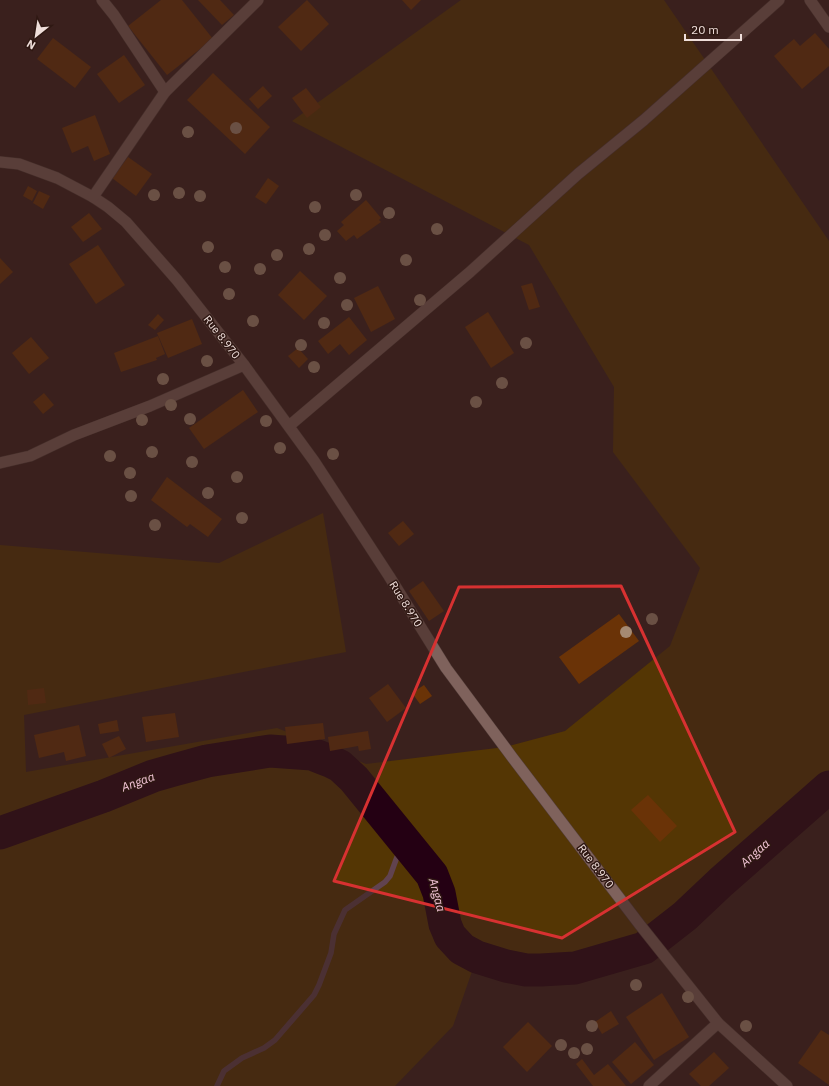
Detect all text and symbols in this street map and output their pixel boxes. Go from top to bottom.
north arrow [16,16,56,56]
scale bar [685,16,741,42]
text: 20 m [691,22,719,37]
text: N [24,37,38,53]
street label: Rue 8.970 [201,312,243,362]
street label: Rue 8.970 [386,579,426,629]
water label: Angaa [118,769,157,795]
water label: Angaa [736,836,772,870]
street label: Rue 8.970 [575,841,617,891]
water label: Angaa [426,875,449,913]

